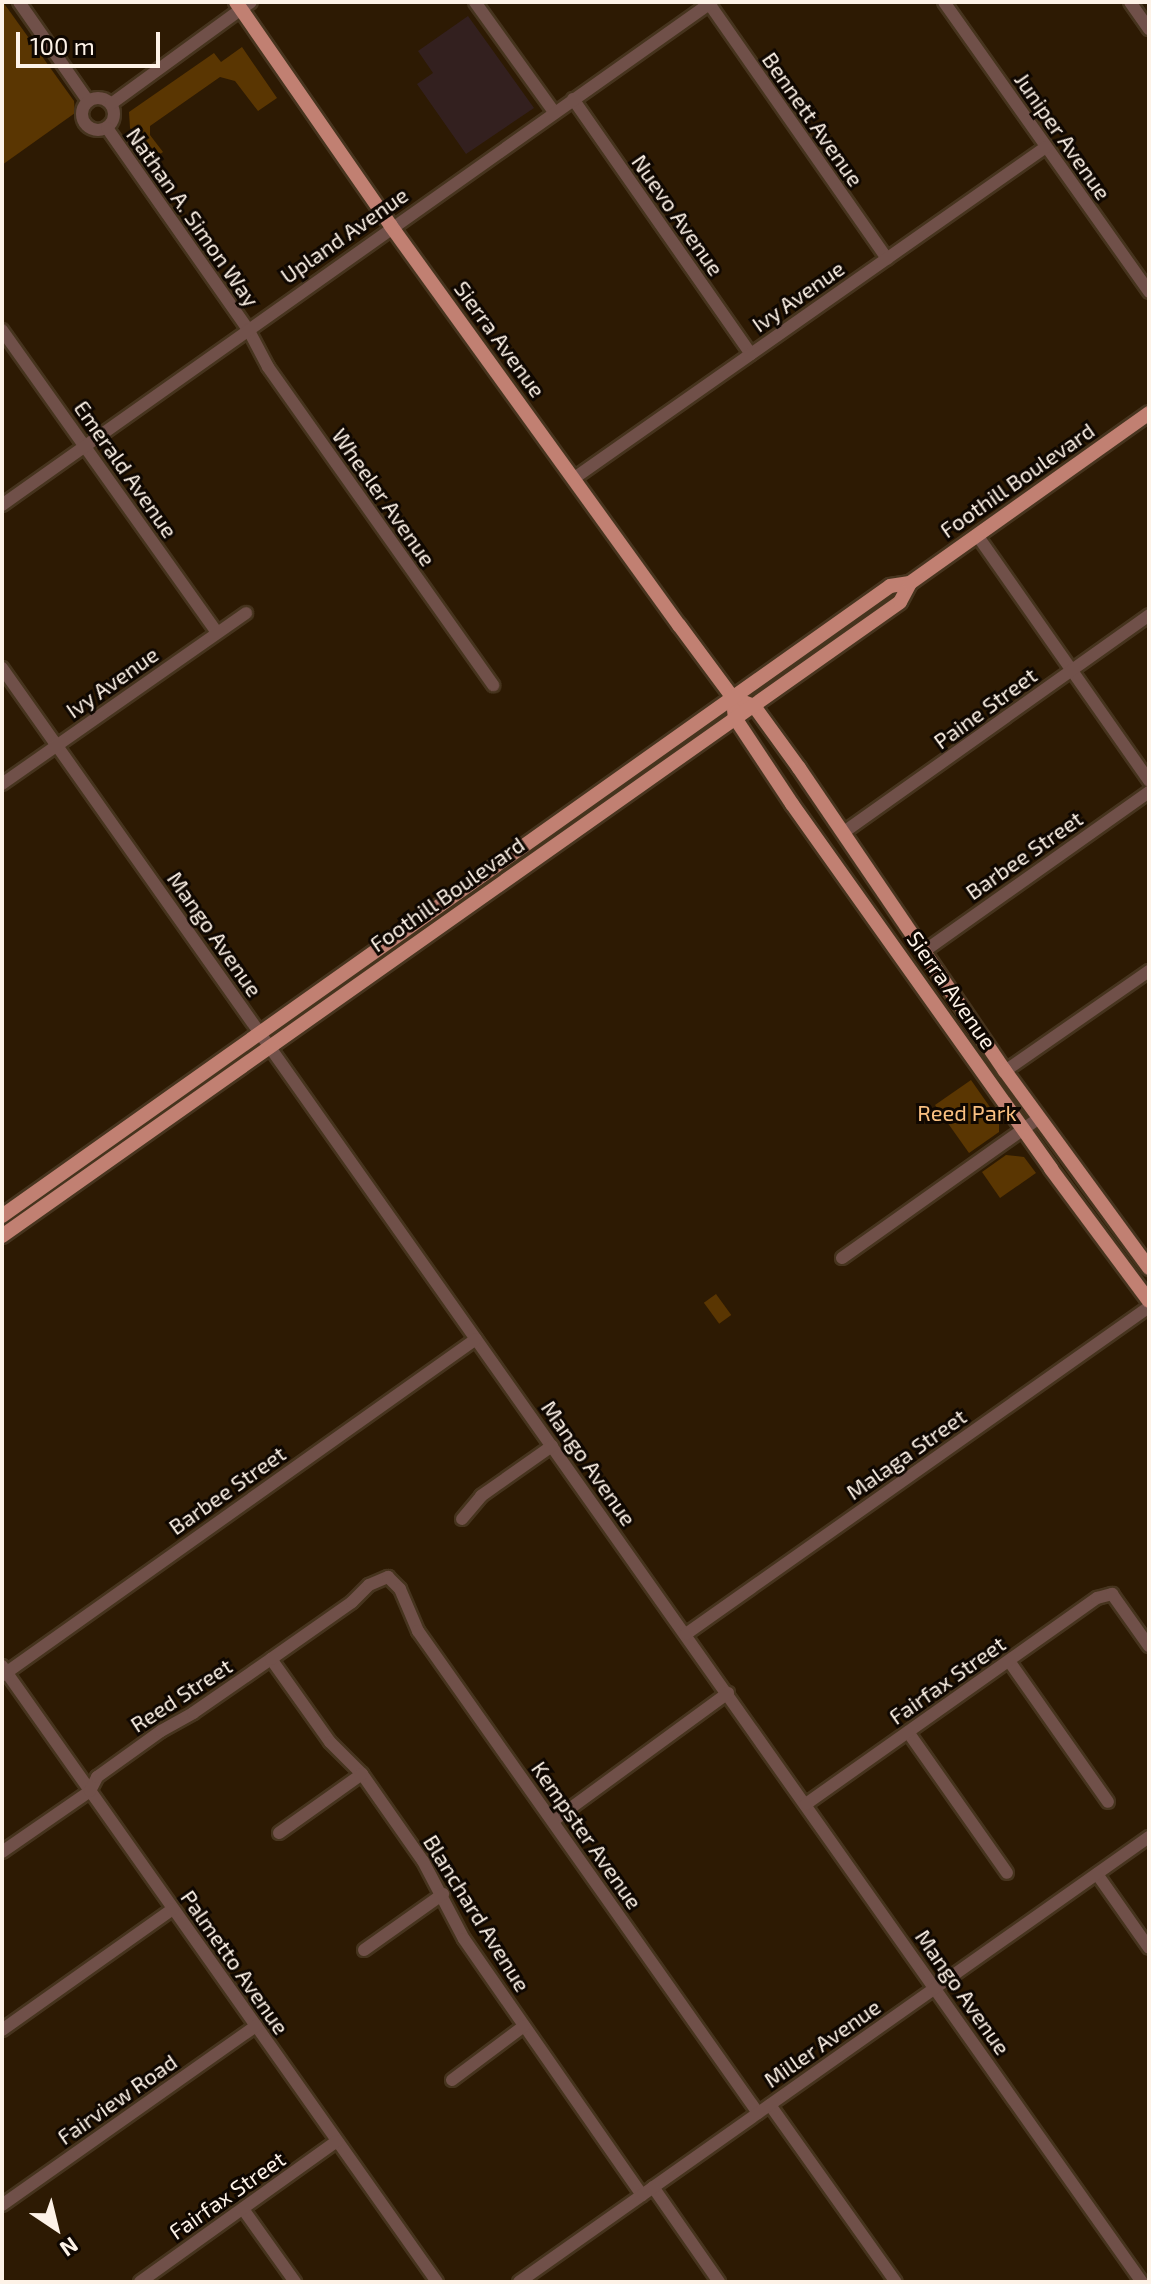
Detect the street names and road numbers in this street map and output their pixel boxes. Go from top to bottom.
street label: Bennett Avenue [757,47,869,191]
street label: Juniper Avenue [1009,67,1117,205]
street label: Nathan A. Simon Way [121,122,265,312]
street label: Nuevo Avenue [626,149,730,281]
street label: Upland Avenue [275,181,413,289]
street label: Ivy Avenue [746,254,850,338]
street label: Sierra Avenue [449,275,551,403]
street label: Emerald Avenue [69,395,183,543]
street label: Foothill Boulevard [935,417,1099,543]
street label: Wheeler Avenue [326,423,442,571]
street label: Ivy Avenue [60,640,164,724]
street label: Paine Street [928,662,1042,754]
street label: Barbee Street [960,805,1088,905]
street label: Foothill Boulevard [365,831,529,957]
street label: Mango Avenue [162,866,268,1002]
street label: Sierra Avenue [902,926,1002,1054]
street label: Mango Avenue [536,1395,642,1531]
street label: Malaga Street [841,1403,971,1505]
street label: Barbee Street [163,1440,291,1540]
street label: Fairfax Street [884,1630,1010,1730]
street label: Reed Street [125,1652,237,1738]
street label: Kempster Avenue [526,1756,648,1914]
street label: Blanchard Avenue [418,1829,536,1997]
street label: Palmetto Avenue [175,1885,295,2039]
street label: Mango Avenue [910,1924,1016,2060]
street label: Miller Avenue [758,1993,886,2093]
street label: Fairview Road [52,2048,182,2150]
street label: Fairfax Street [164,2145,290,2245]

